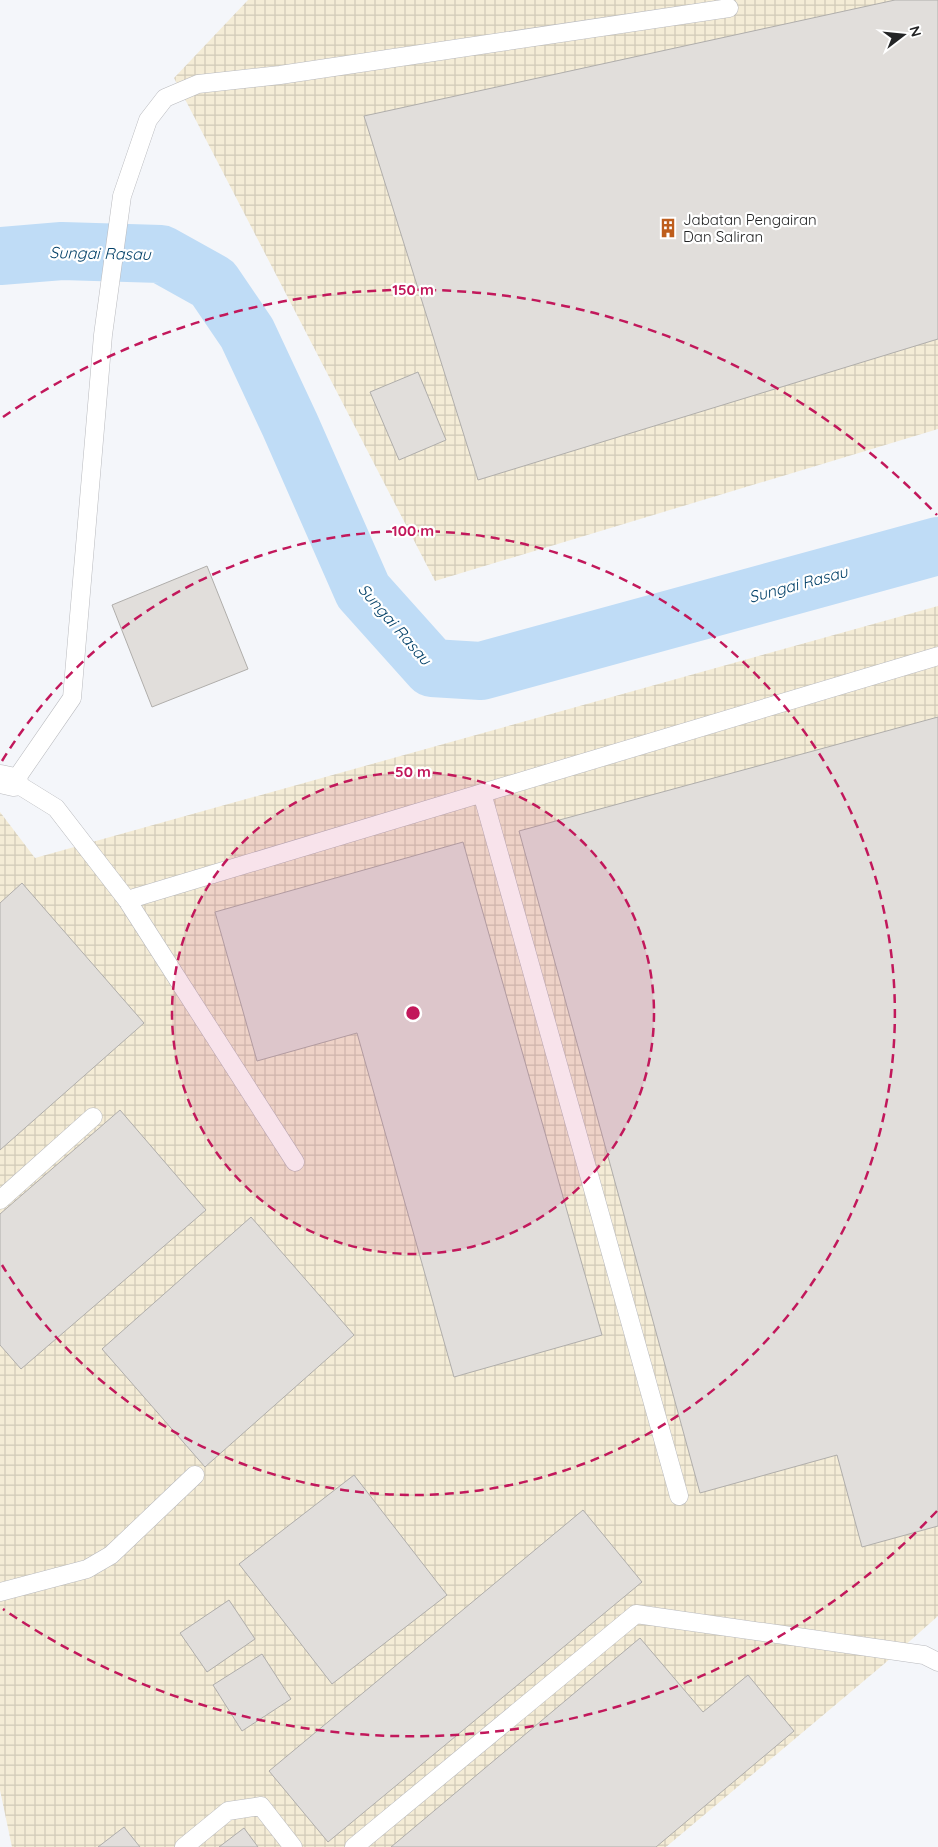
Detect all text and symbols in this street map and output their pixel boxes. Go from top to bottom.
north arrow [878,10,928,60]
text: N [905,24,926,39]
place label: Jabatan Pengairan Dan Saliran [683,210,817,246]
building icon: Jabatan Pengairan Dan Saliran [657,217,679,239]
water label: Sungai Rasau [49,242,152,264]
text: 150 m [392,280,434,299]
text: 100 m [392,521,434,540]
water label: Sungai Rasau [746,561,850,607]
water label: Sungai Rasau [354,579,436,670]
text: 50 m [395,762,431,781]
centre of rings [404,1004,422,1022]

